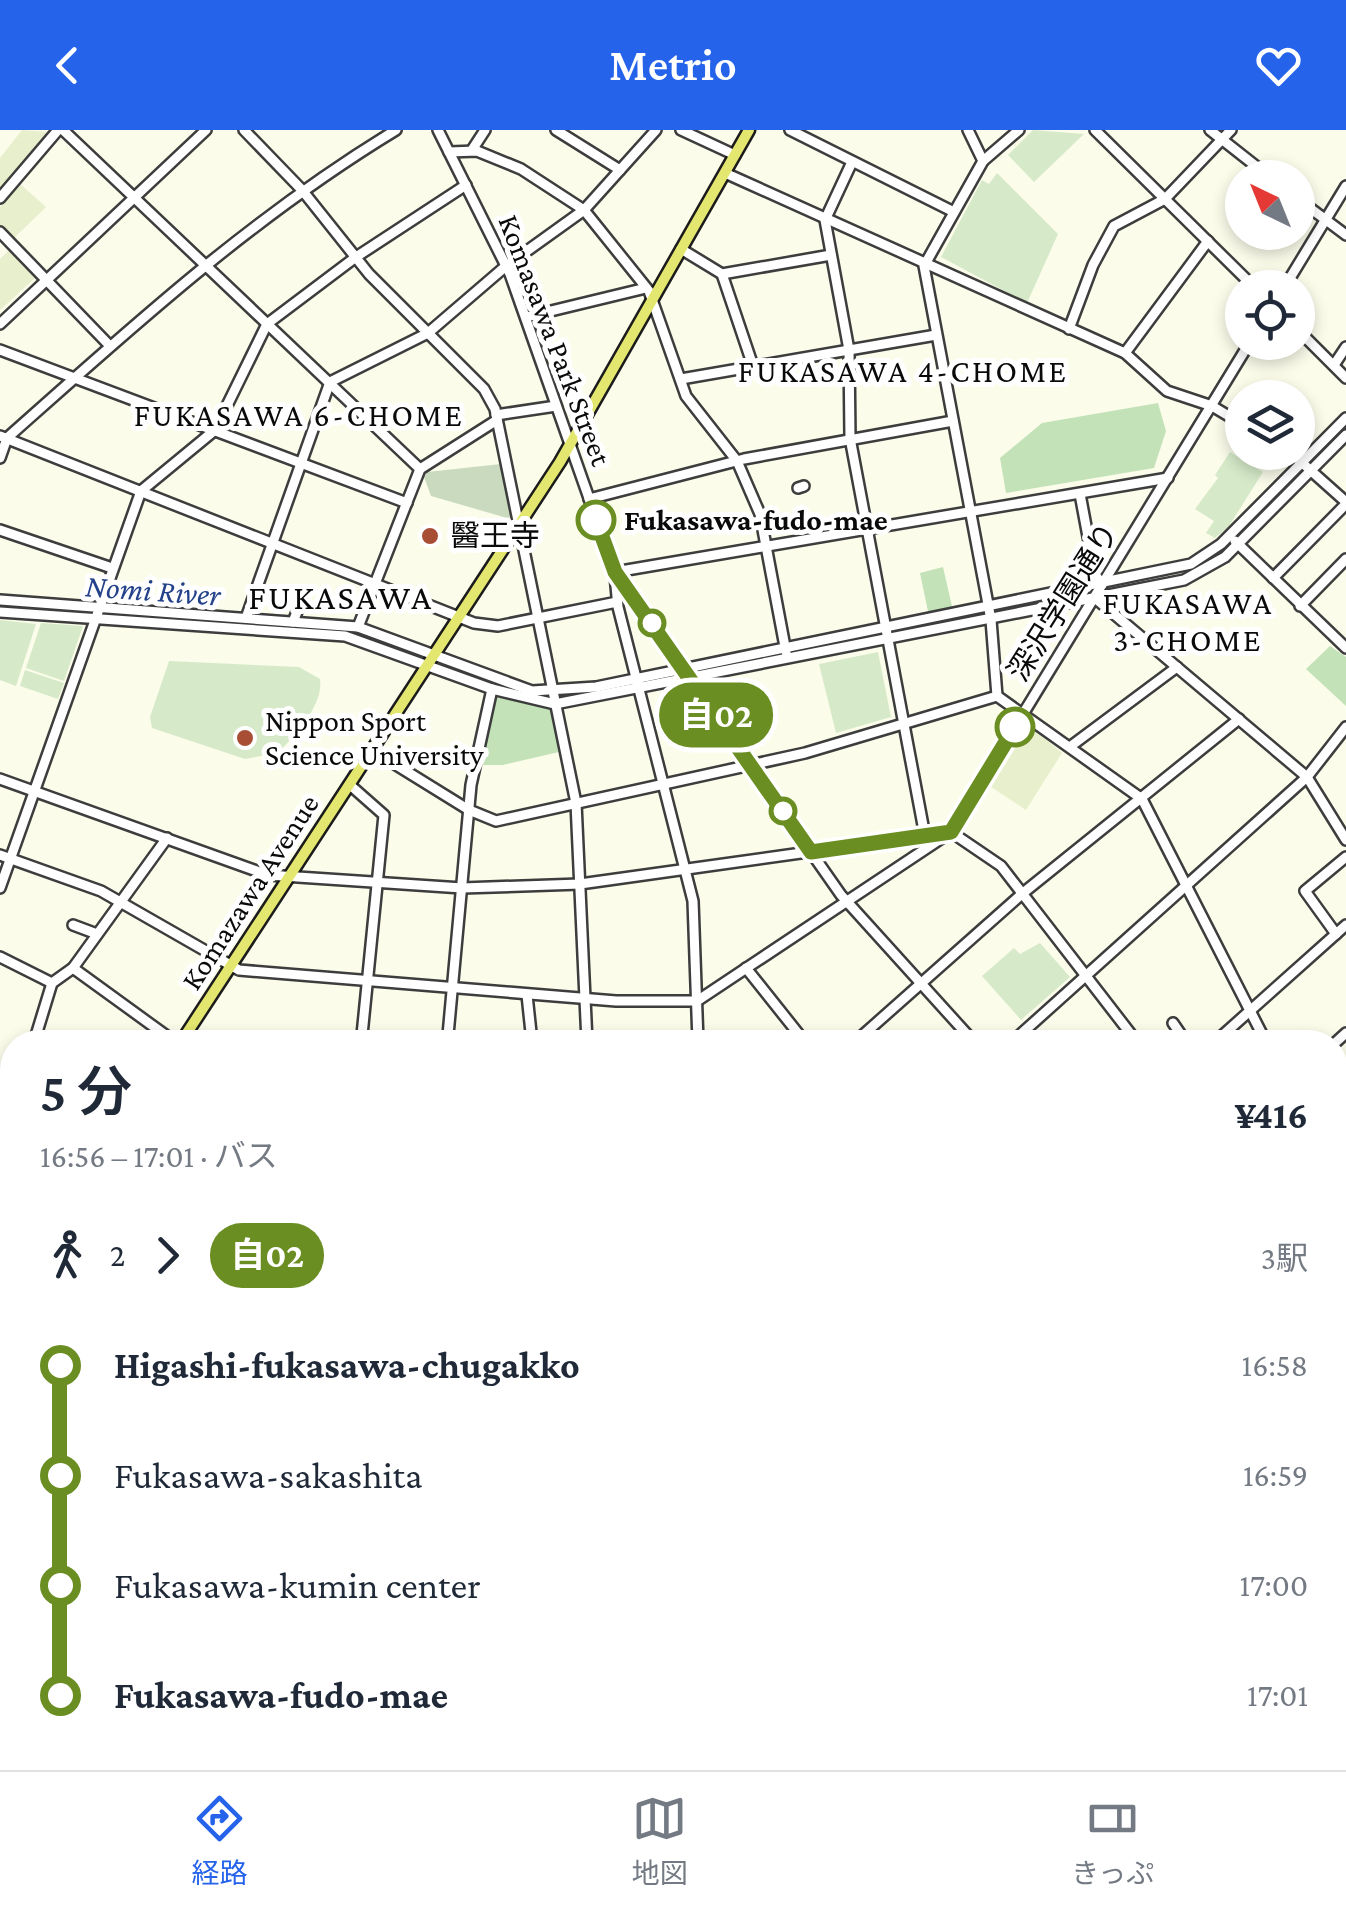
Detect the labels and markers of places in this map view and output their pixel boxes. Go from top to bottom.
marker: Fukasawa-fudo-mae [577,501,615,539]
place label: Fukasawa-fudo-mae [624,503,888,536]
place label: 醫王寺 [450,519,540,552]
marker: 醫王寺 [419,525,441,547]
unlabelled marker [639,610,665,636]
place label: Nippon Sport Science University [265,704,484,772]
unlabelled marker [996,708,1034,746]
marker: Nippon Sport Science University [234,727,256,749]
unlabelled marker [770,798,796,824]

